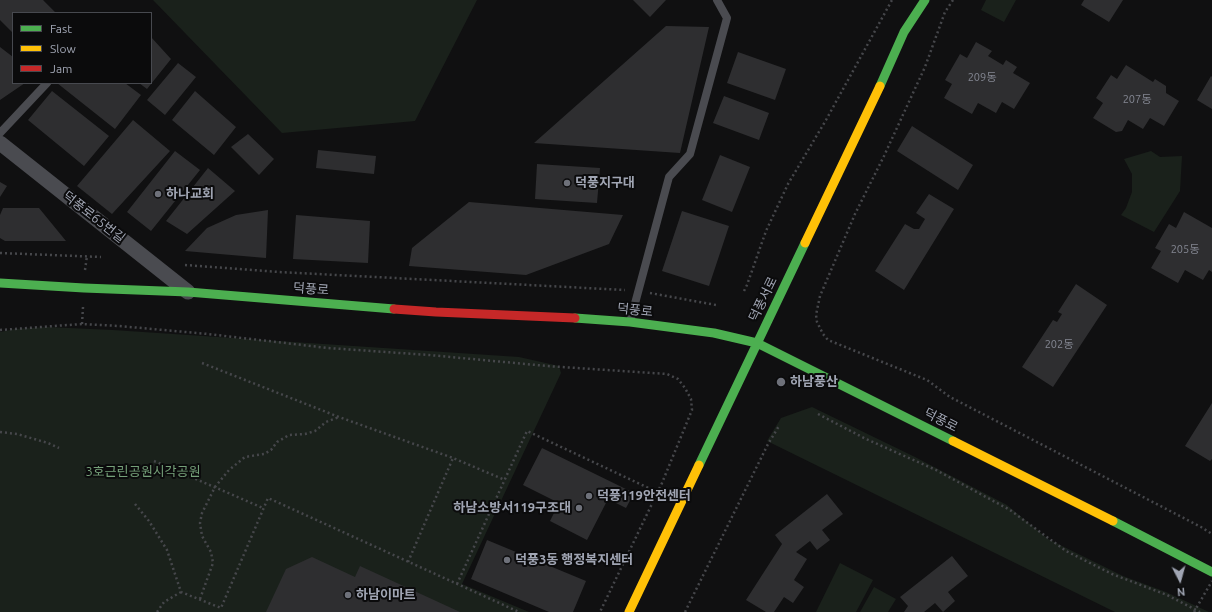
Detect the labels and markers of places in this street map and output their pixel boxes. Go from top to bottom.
place label: 덕풍지구대 [575,175,635,191]
marker: 덕풍지구대 [562,178,572,188]
place label: 하나교회 [166,186,214,202]
marker: 하나교회 [153,189,163,199]
place label: 하남풍산 [790,374,838,390]
marker: 하남풍산 [775,376,787,388]
place label: 덕풍119안전센터 [597,488,691,504]
marker: 덕풍119안전센터 [584,491,594,501]
place label: 하남소방서119구조대 [453,500,571,516]
marker: 하남소방서119구조대 [574,503,584,513]
place label: 덕풍3동 행정복지센터 [515,552,633,568]
marker: 덕풍3동 행정복지센터 [502,555,512,565]
place label: 하남이마트 [356,587,416,603]
marker: 하남이마트 [343,590,353,600]

